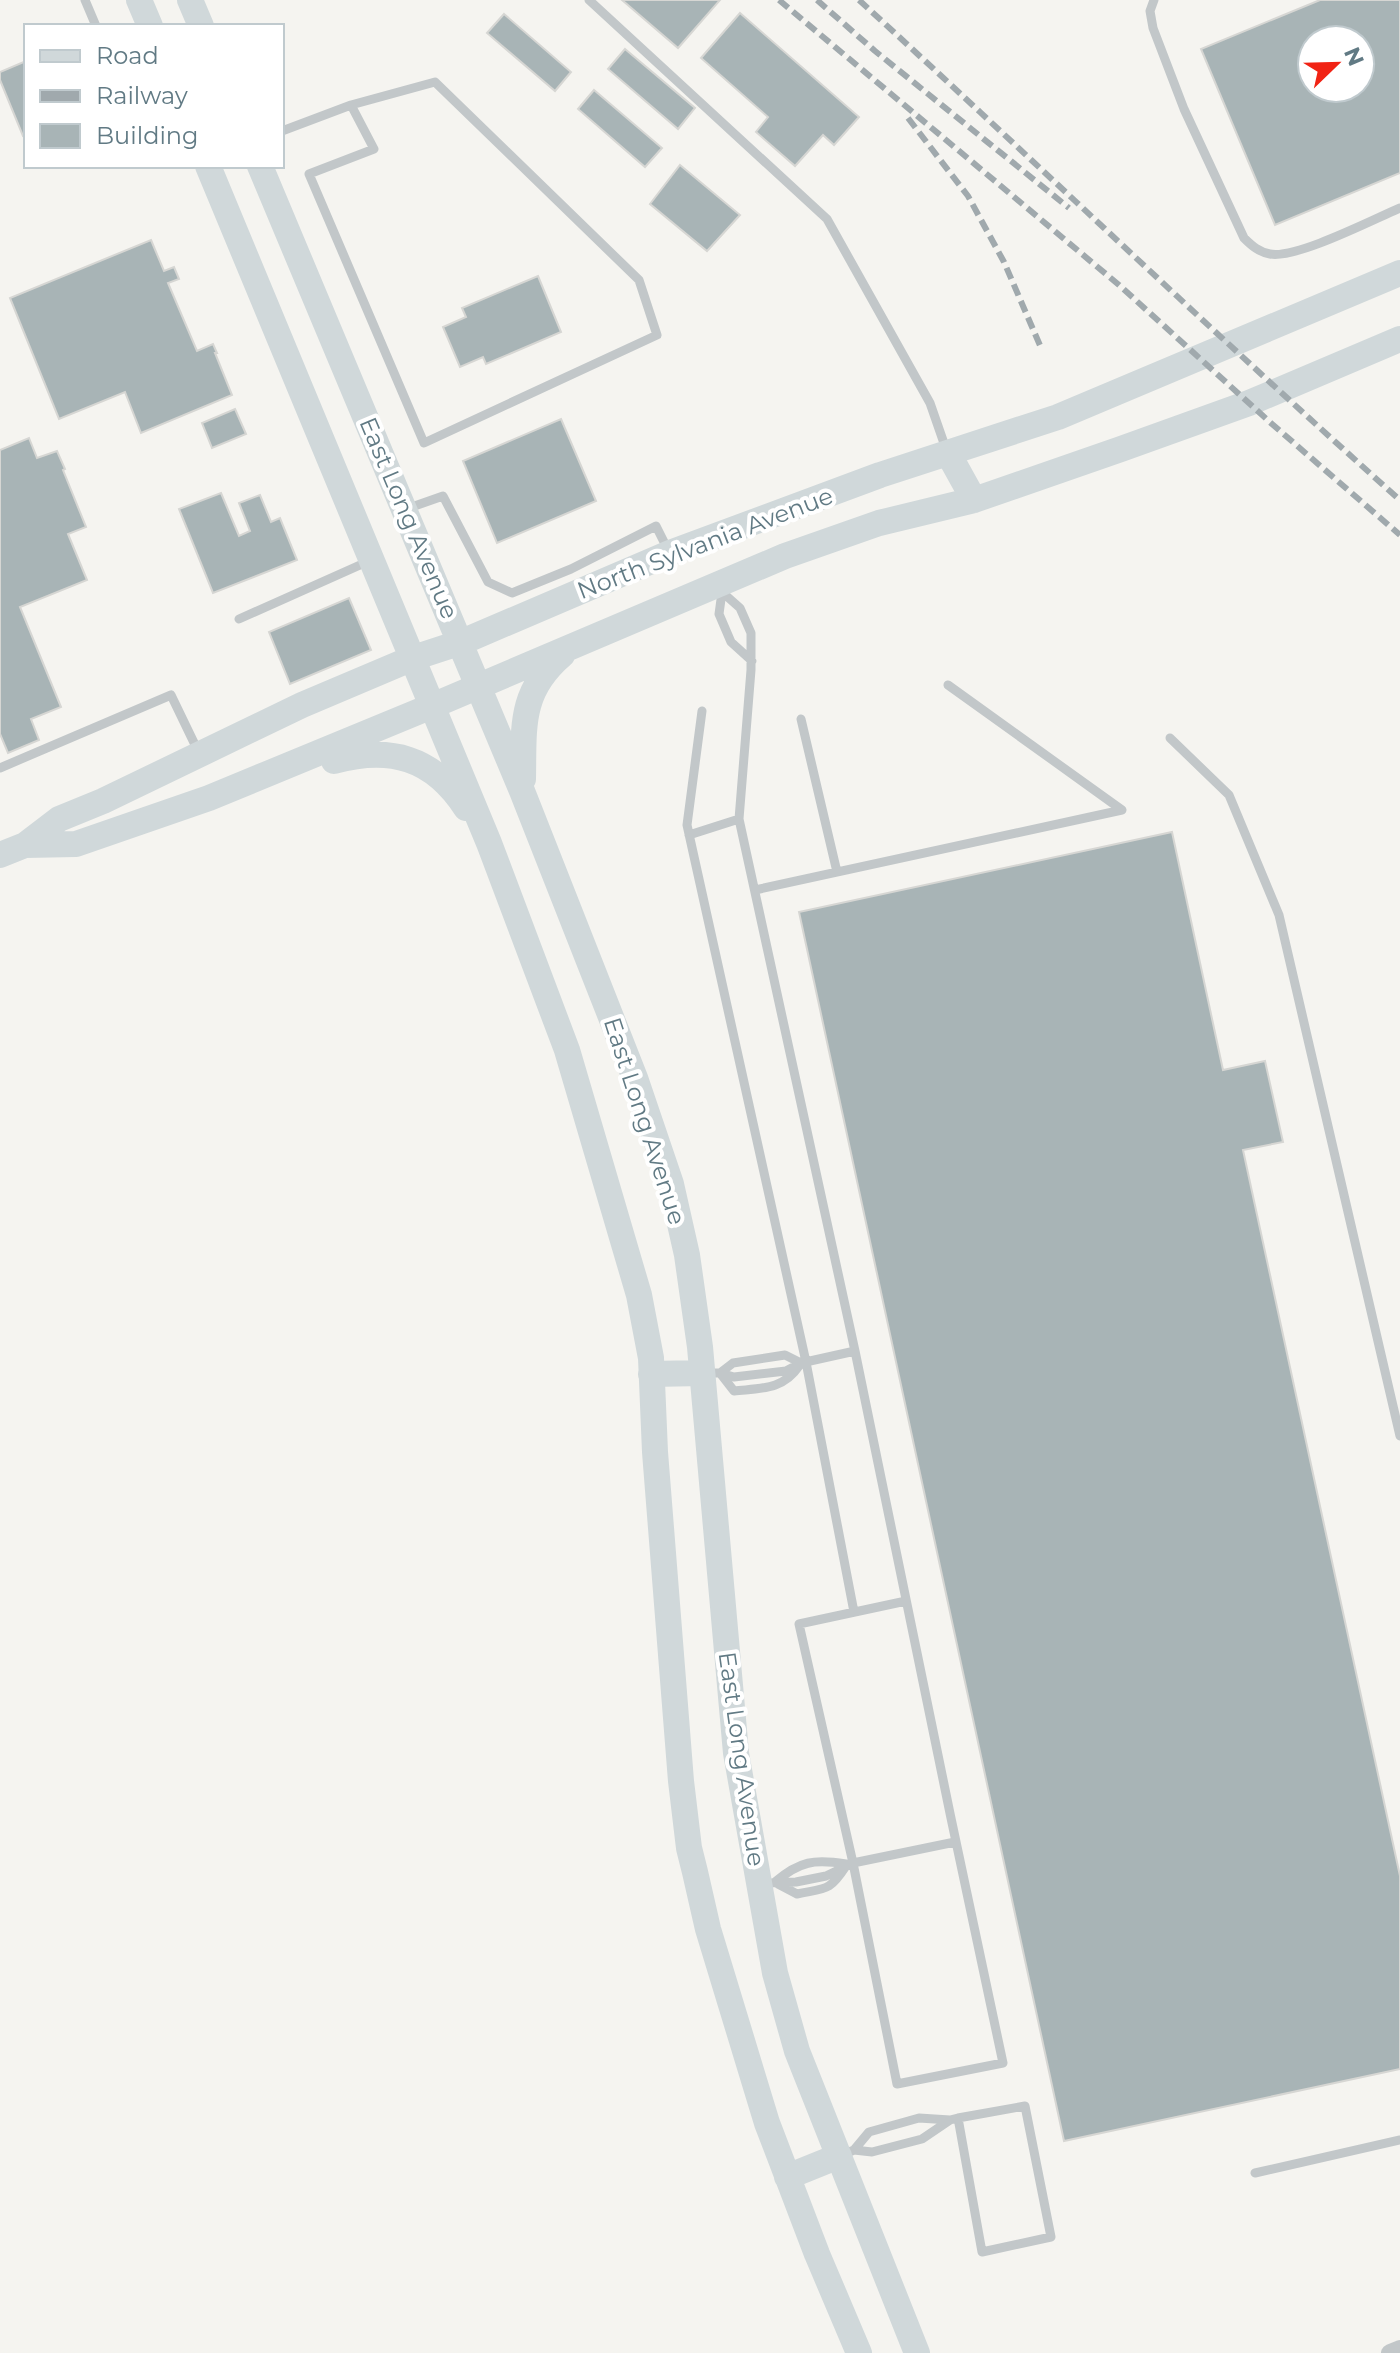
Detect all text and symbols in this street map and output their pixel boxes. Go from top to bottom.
legend [24,24,284,168]
north arrow [1296,24,1376,104]
text: Road [96,41,159,70]
text: N [1338,43,1370,70]
text: Railway [96,81,188,110]
text: Building [96,121,199,150]
street label: East Long Avenue [353,413,465,623]
street label: North Sylvania Avenue [573,481,837,605]
street label: East Long Avenue [598,1014,692,1228]
street label: East Long Avenue [713,1650,771,1868]

